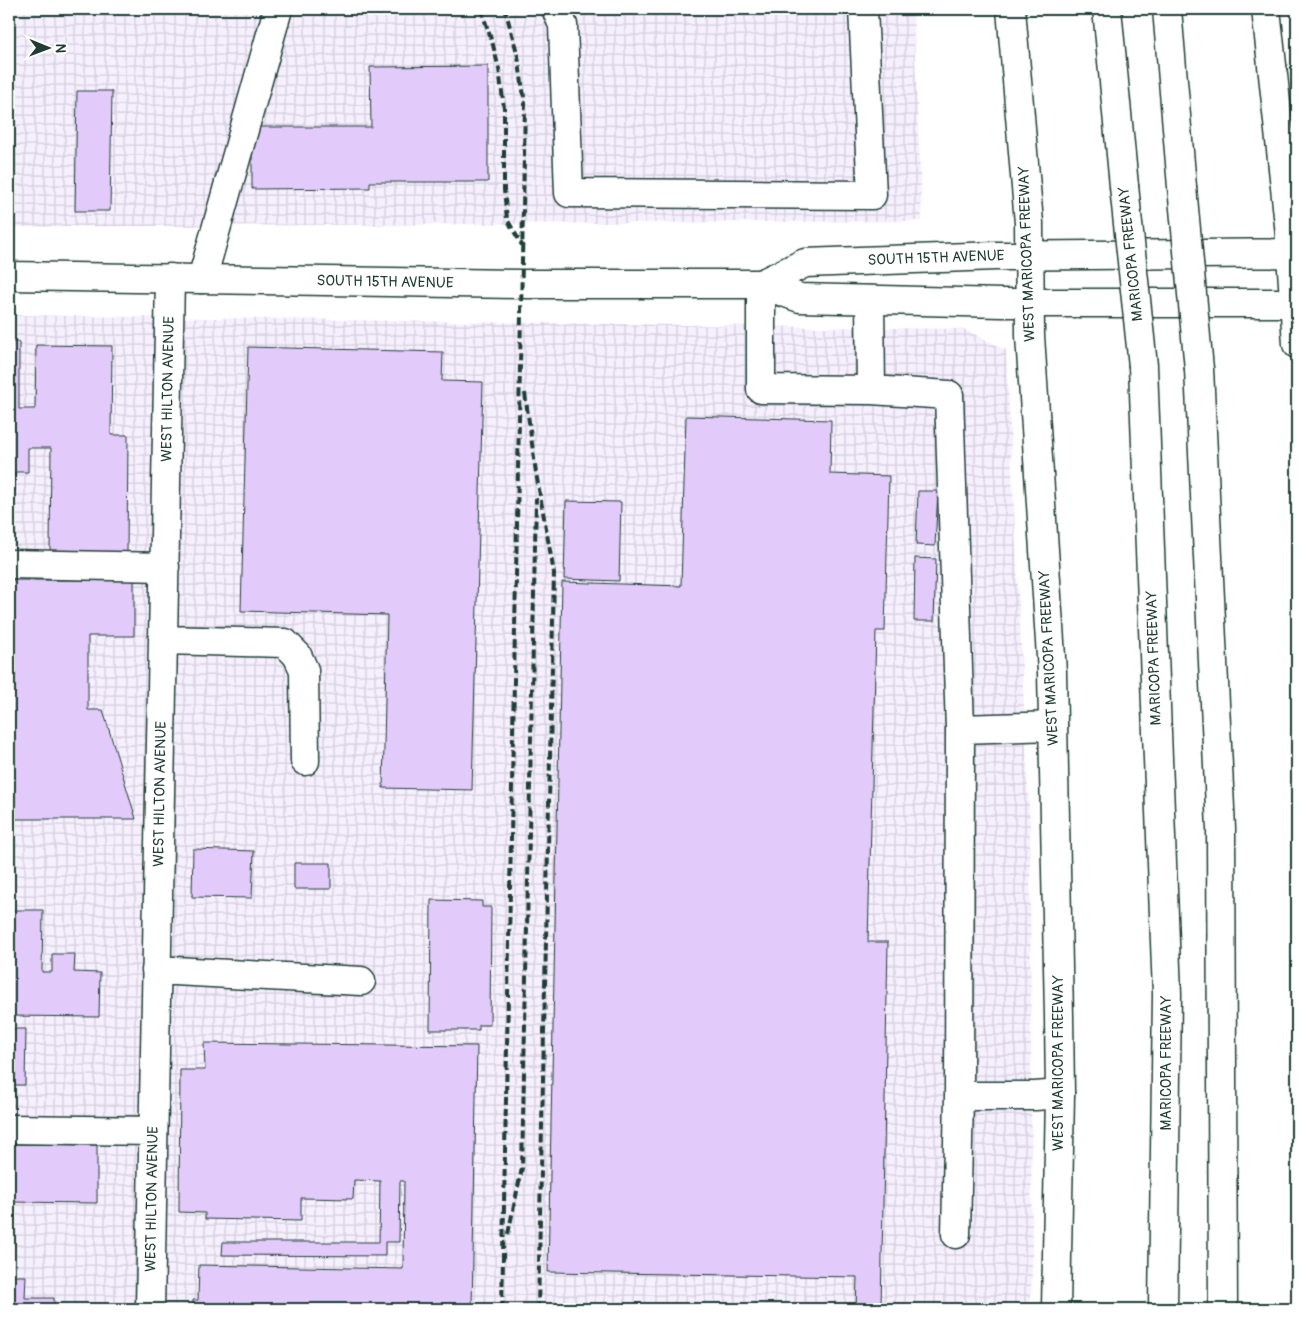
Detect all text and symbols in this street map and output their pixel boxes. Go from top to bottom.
north arrow [22,22,72,72]
text: N [52,43,69,53]
street label: WEST MARICOPA FREEWAY [1014,166,1040,342]
street label: MARICOPA FREEWAY [1114,186,1148,322]
street label: SOUTH 15TH AVENUE [867,246,1005,270]
street label: SOUTH 15TH AVENUE [316,271,454,293]
street label: WEST HILTON AVENUE [157,316,179,462]
street label: WEST MARICOPA FREEWAY [1035,569,1063,746]
street label: MARICOPA FREEWAY [1142,590,1166,726]
street label: WEST HILTON AVENUE [149,721,171,867]
street label: WEST MARICOPA FREEWAY [1049,975,1068,1151]
street label: MARICOPA FREEWAY [1157,995,1176,1130]
street label: WEST HILTON AVENUE [141,1126,163,1272]

